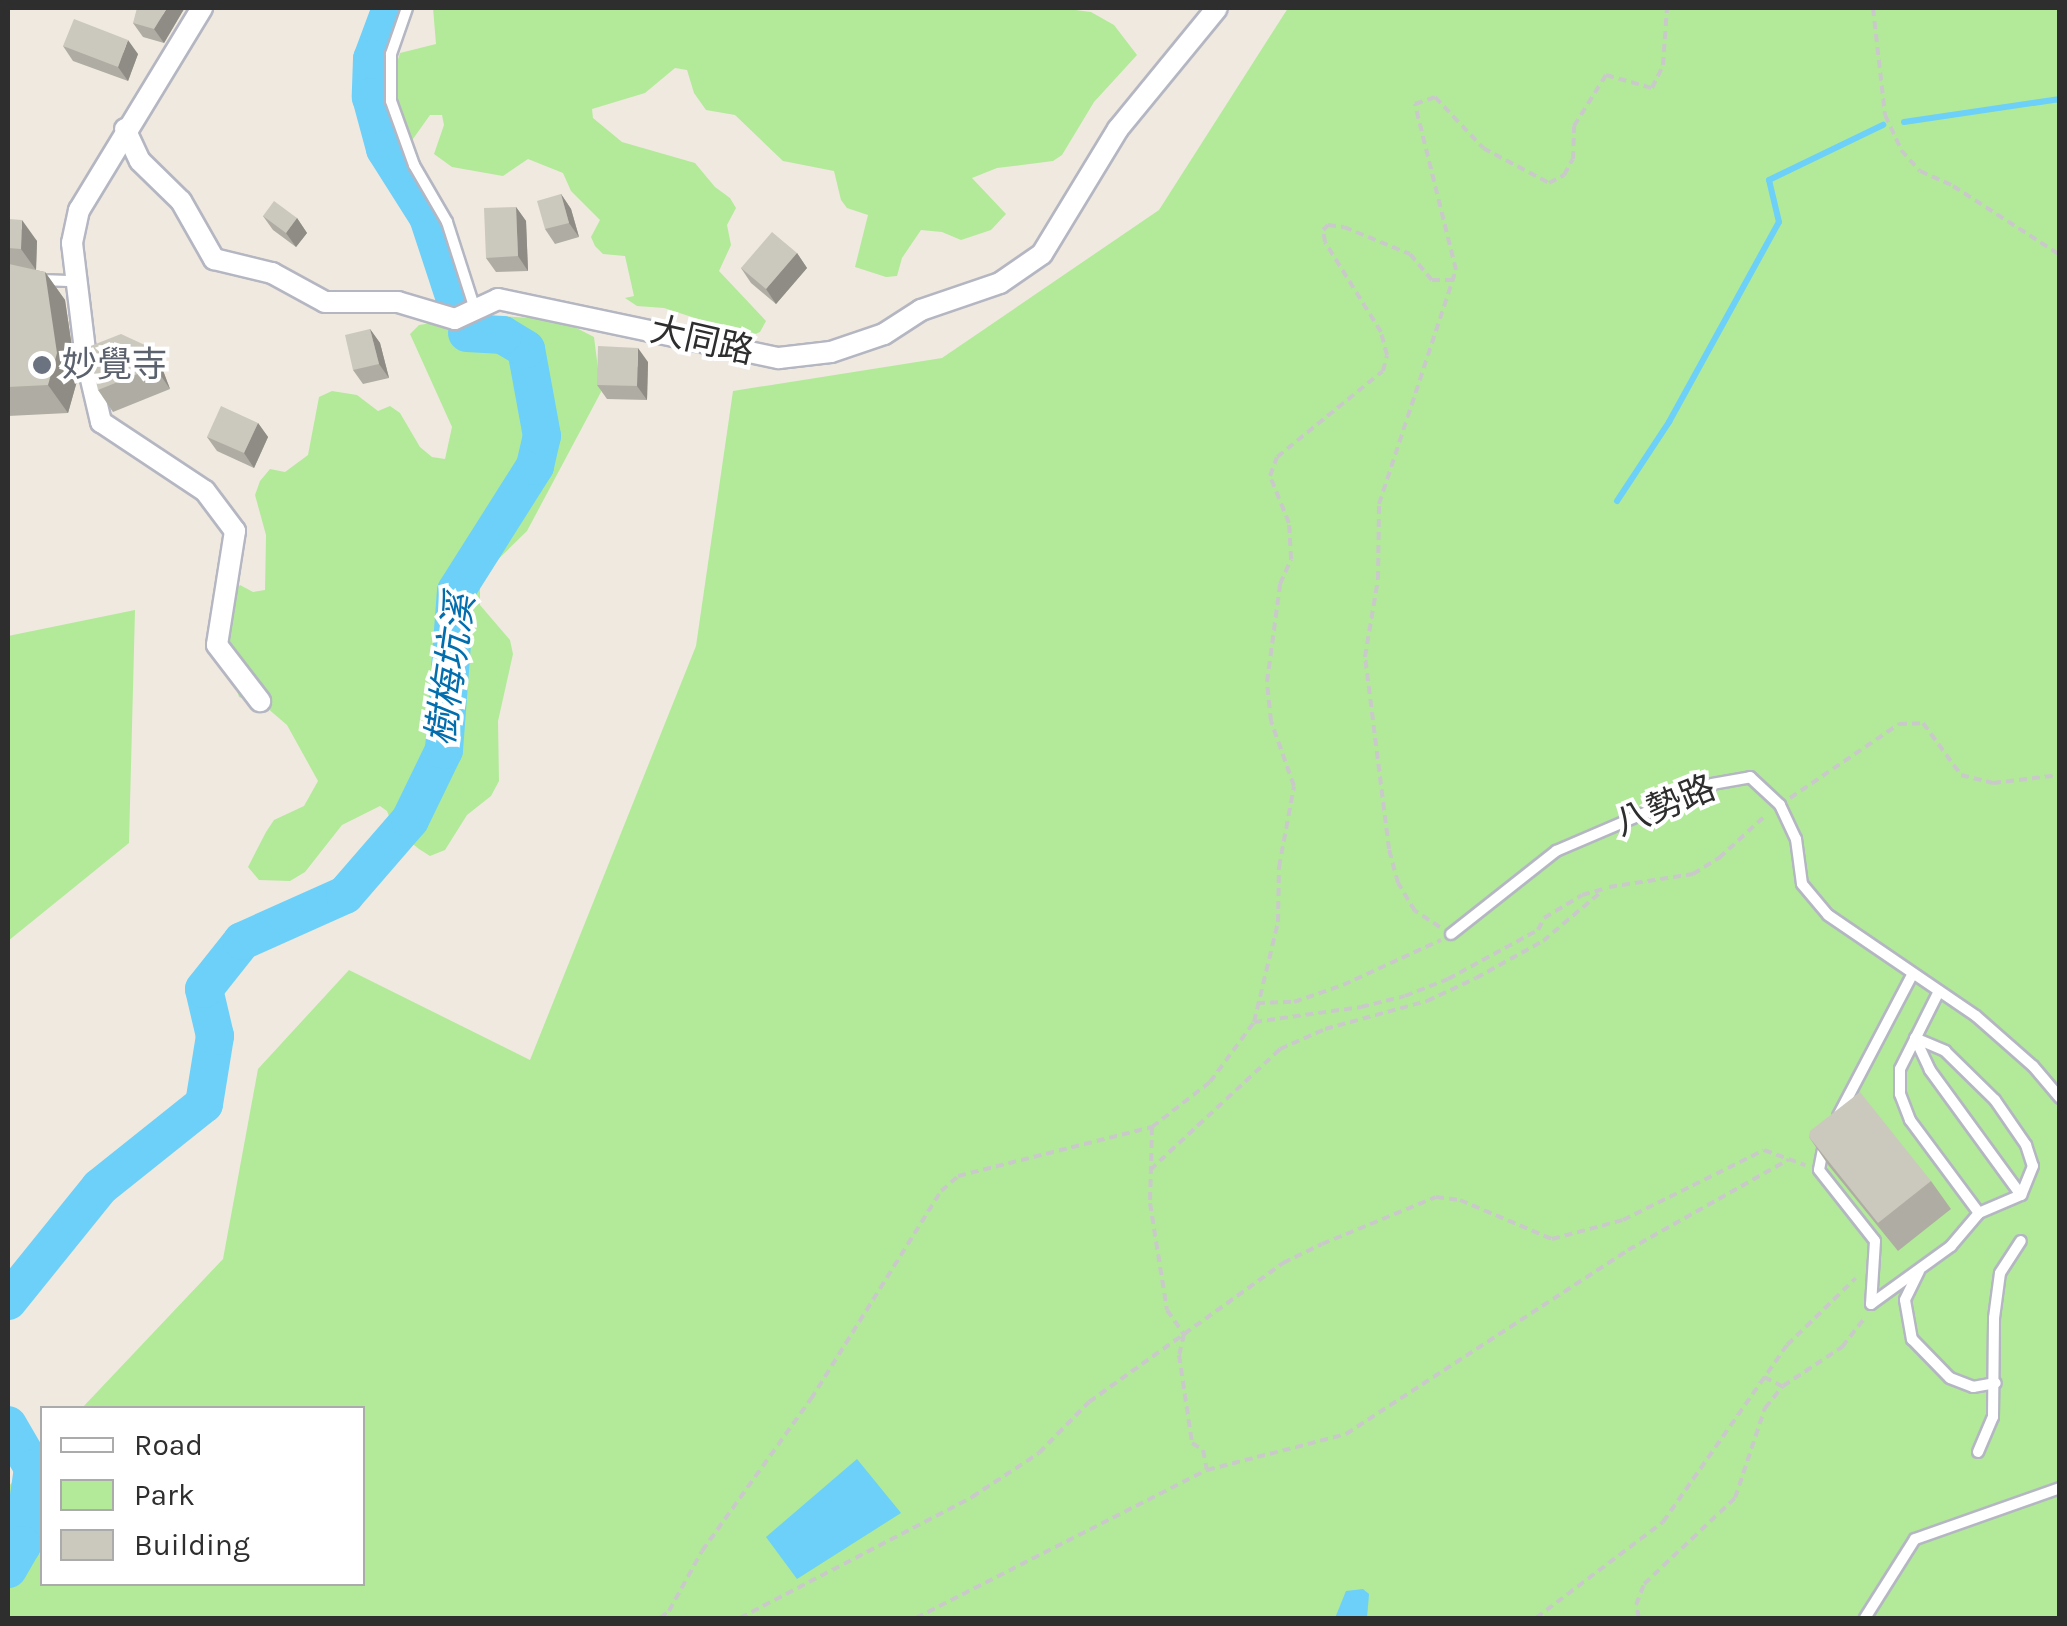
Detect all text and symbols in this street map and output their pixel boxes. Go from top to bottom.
street label: 大同路 [646,309,758,373]
place label: 妙覺寺 [62,344,167,386]
marker: 妙覺寺 [31,354,53,376]
water label: 樹梅坑溪 [418,592,484,748]
street label: 八勢路 [1608,767,1722,845]
legend [40,1406,365,1586]
text: Road [134,1427,203,1463]
text: Park [134,1477,195,1513]
text: Building [134,1527,250,1563]

